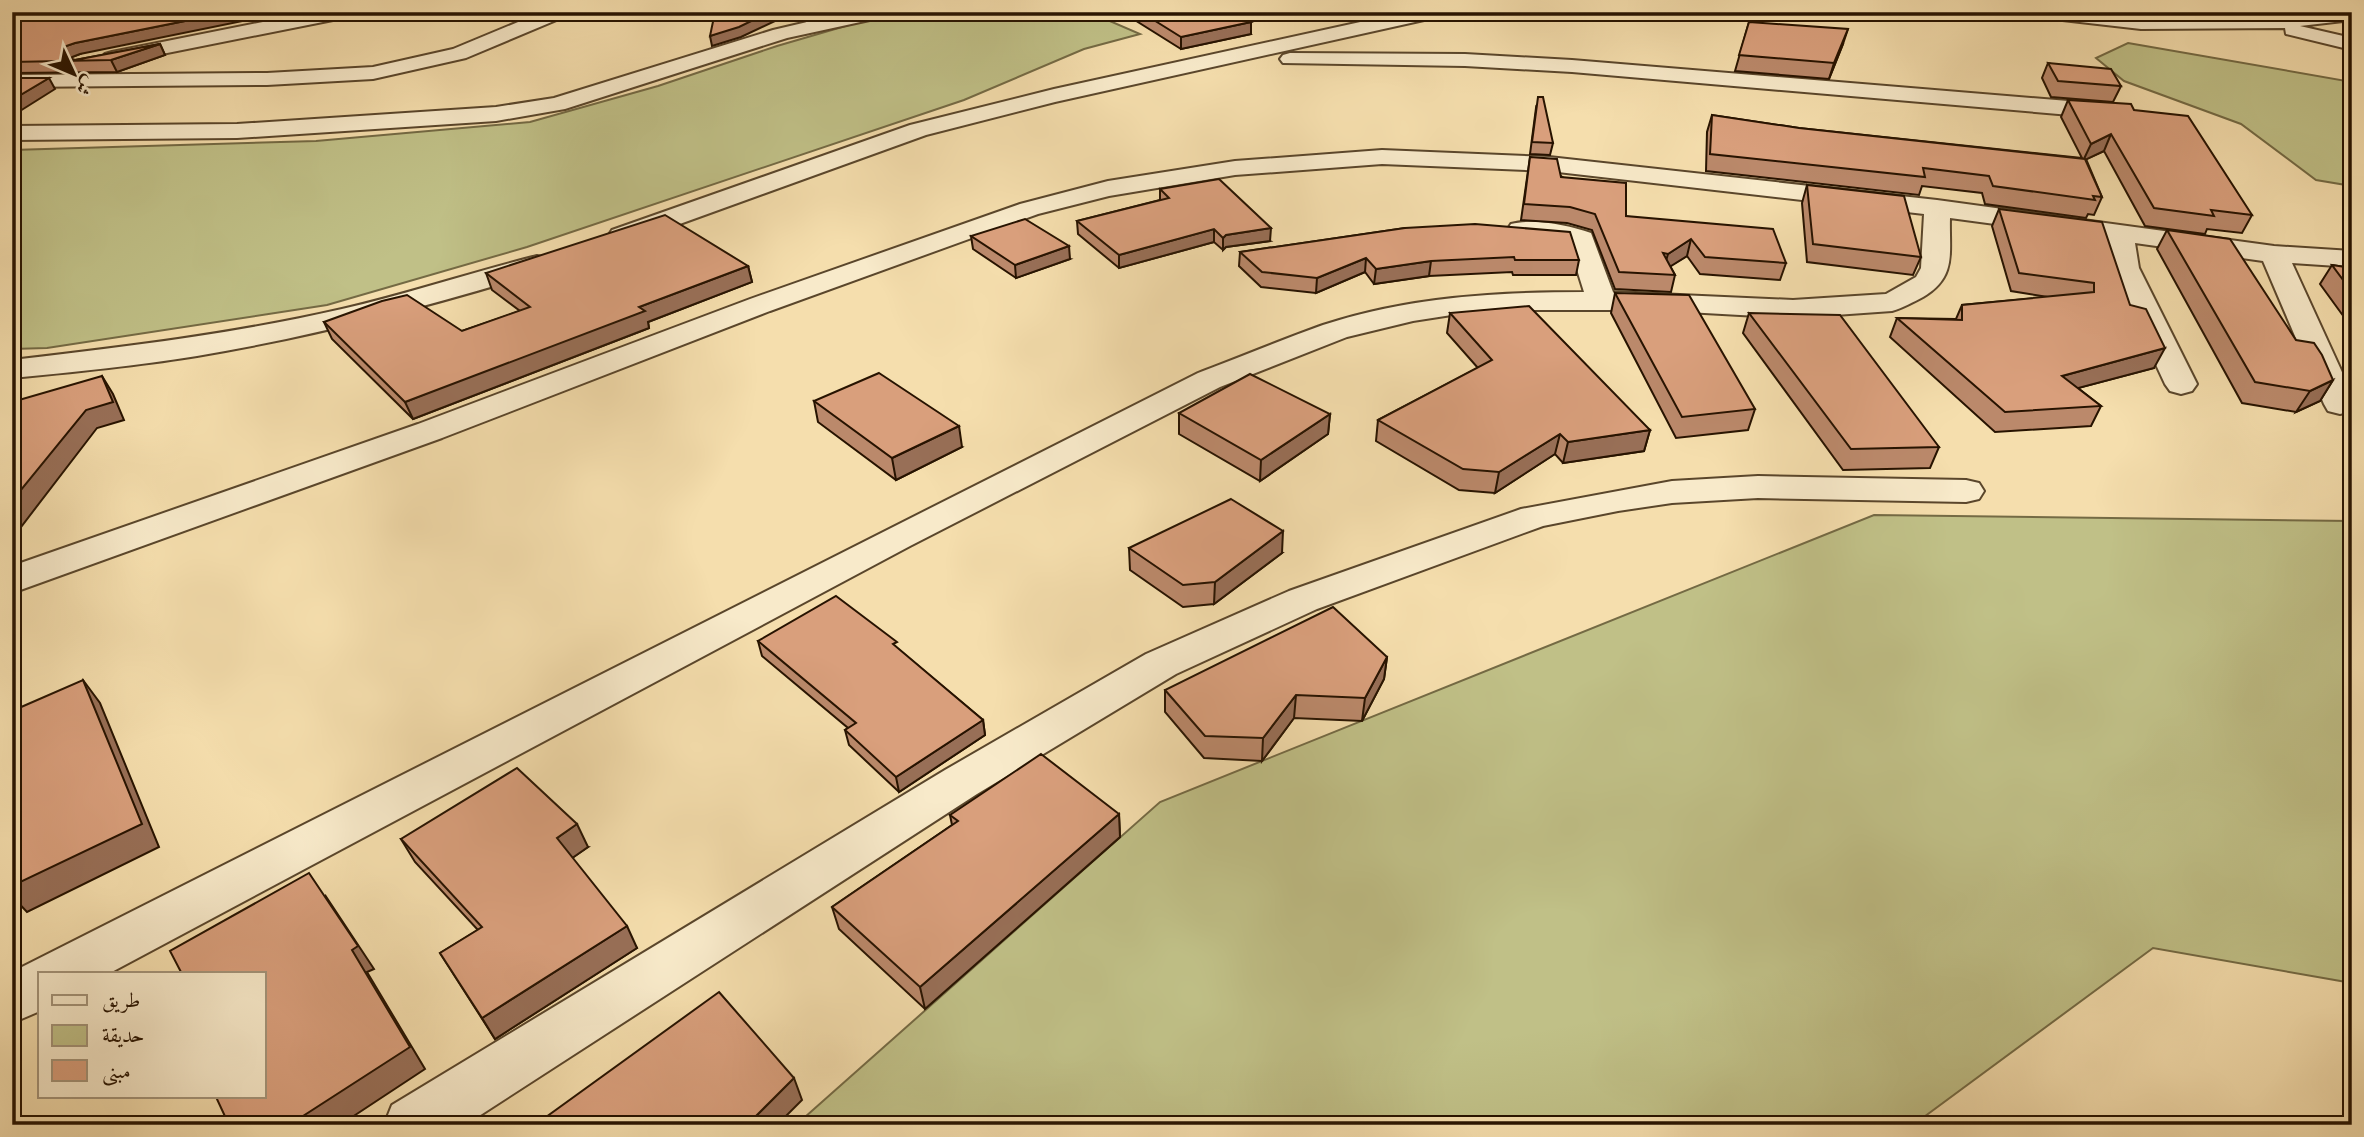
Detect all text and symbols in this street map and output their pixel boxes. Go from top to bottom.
north arrow [38,38,108,108]
text: ش [70,69,101,101]
legend [38,972,266,1098]
text: طريق [102,986,140,1014]
text: حديقة [102,1021,145,1049]
text: مبنى [102,1057,131,1086]

